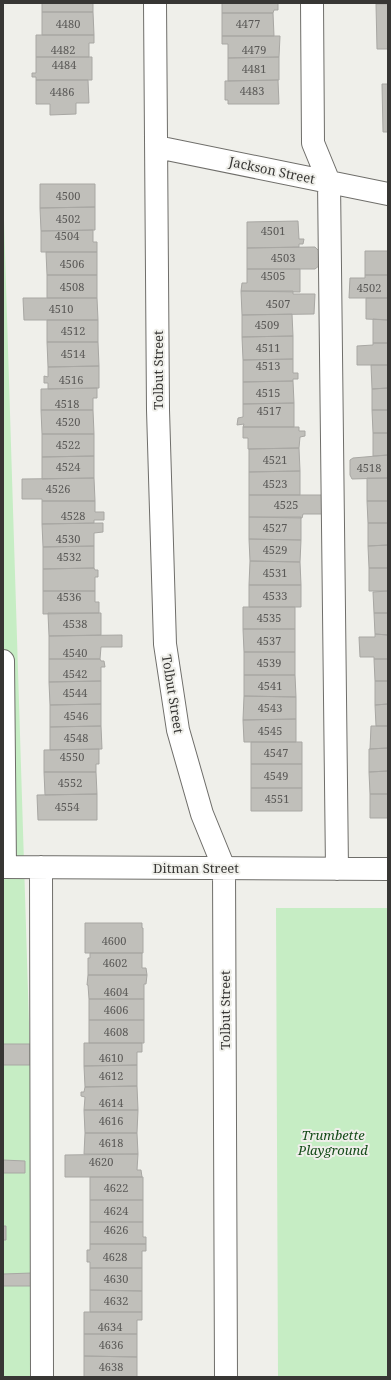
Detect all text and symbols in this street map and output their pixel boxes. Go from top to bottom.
house number: 4480 [56,16,80,31]
house number: 4477 [236,16,260,31]
house number: 4482 [51,42,75,57]
house number: 4479 [242,42,266,57]
house number: 4484 [52,57,76,72]
house number: 4481 [242,61,266,76]
house number: 4483 [240,83,264,98]
house number: 4486 [50,84,74,99]
street label: Jackson Street [226,152,317,188]
house number: 4500 [56,188,80,203]
house number: 4502 [56,211,80,226]
house number: 4501 [261,223,285,238]
house number: 4504 [55,228,79,243]
house number: 4503 [271,250,295,265]
house number: 4506 [60,256,84,271]
house number: 4505 [261,268,285,283]
house number: 4508 [60,279,84,294]
house number: 4502 [357,280,381,295]
house number: 4507 [266,296,290,311]
house number: 4510 [49,301,73,316]
house number: 4509 [255,317,279,332]
house number: 4512 [61,323,85,338]
street label: Tolbut Street [149,330,167,410]
house number: 4511 [256,340,280,355]
house number: 4514 [61,346,85,361]
house number: 4513 [256,358,280,373]
house number: 4516 [59,372,83,387]
house number: 4515 [256,385,280,400]
house number: 4518 [55,396,79,411]
house number: 4517 [257,403,281,418]
house number: 4520 [56,414,80,429]
house number: 4522 [56,437,80,452]
house number: 4521 [263,452,287,467]
house number: 4524 [56,459,80,474]
house number: 4518 [357,460,381,475]
house number: 4523 [263,476,287,491]
house number: 4526 [46,481,70,496]
house number: 4525 [274,497,298,512]
house number: 4528 [61,508,85,523]
house number: 4527 [263,520,287,535]
house number: 4530 [56,531,80,546]
house number: 4529 [263,542,287,557]
house number: 4532 [57,549,81,564]
house number: 4531 [263,565,287,580]
house number: 4533 [263,588,287,603]
house number: 4536 [57,589,81,604]
house number: 4535 [257,610,281,625]
house number: 4538 [63,616,87,631]
house number: 4537 [257,633,281,648]
house number: 4540 [63,645,87,660]
street label: Tolbut Street [158,653,188,735]
house number: 4539 [257,655,281,670]
house number: 4542 [63,666,87,681]
house number: 4541 [258,678,282,693]
house number: 4544 [63,685,87,700]
house number: 4543 [258,700,282,715]
house number: 4546 [64,708,88,723]
house number: 4545 [258,723,282,738]
house number: 4548 [64,730,88,745]
house number: 4547 [264,745,288,760]
house number: 4550 [60,749,84,764]
house number: 4549 [264,768,288,783]
house number: 4552 [58,775,82,790]
house number: 4551 [265,791,289,806]
house number: 4554 [55,799,79,814]
street label: Ditman Street [153,859,239,877]
house number: 4600 [102,933,126,948]
house number: 4602 [103,955,127,970]
street label: Tolbut Street [216,970,234,1050]
house number: 4604 [104,984,128,999]
house number: 4606 [104,1002,128,1017]
house number: 4608 [104,1024,128,1039]
house number: 4610 [99,1050,123,1065]
house number: 4612 [99,1068,123,1083]
house number: 4614 [99,1095,123,1110]
house number: 4616 [99,1113,123,1128]
park label: Trumbette Playground [297,1126,368,1159]
house number: 4618 [99,1135,123,1150]
house number: 4620 [89,1154,113,1169]
house number: 4622 [104,1180,128,1195]
house number: 4624 [104,1203,128,1218]
house number: 4626 [104,1222,128,1237]
house number: 4628 [103,1249,127,1264]
house number: 4630 [104,1271,128,1286]
house number: 4632 [104,1293,128,1308]
house number: 4634 [98,1319,122,1334]
house number: 4636 [99,1337,123,1352]
house number: 4638 [99,1359,123,1374]

